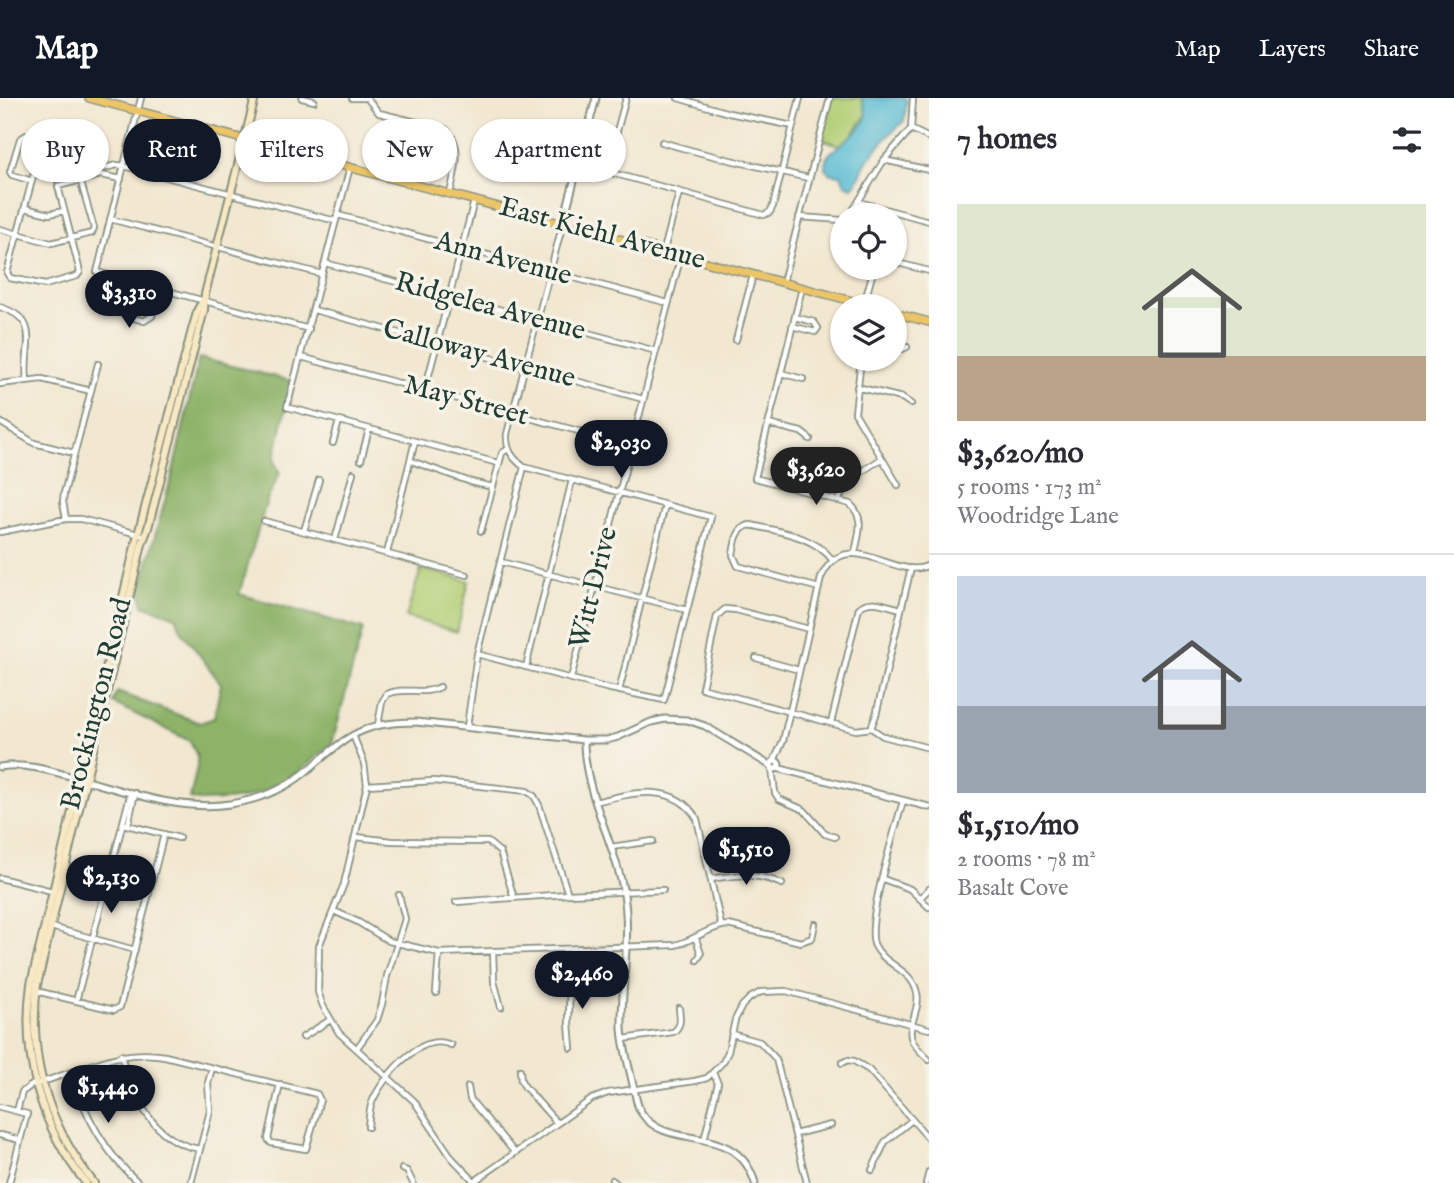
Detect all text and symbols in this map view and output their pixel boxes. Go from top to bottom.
text: Map [35,28,98,70]
text: Map [1175,34,1221,65]
text: Layers [1259,34,1326,65]
text: Share [1364,34,1419,65]
chip: Buy [21,119,109,182]
chip: Rent [123,119,221,182]
chip: Filters [235,119,348,182]
chip: New [362,119,457,182]
chip: Apartment [471,119,626,182]
text: 7 homes [957,121,1057,159]
icon: filters [1388,121,1426,159]
street label: East Kiehl Avenue [495,190,709,278]
map controls [830,203,907,371]
button: locate [830,203,907,280]
street label: Ann Avenue [430,224,575,294]
icon: home [1129,250,1255,376]
street label: Ridgelea Avenue [391,265,589,349]
pin: $3,310 [72,271,186,330]
text: $3,310 [101,278,157,307]
button: layers [830,294,907,371]
street label: Calloway Avenue [379,312,579,397]
street label: May Street [400,368,533,435]
pin: $2,030 [564,420,678,480]
text: $2,030 [591,428,651,457]
text: $3,620/mo [957,435,1084,473]
pin: $3,620 [759,448,873,507]
text: $3,620 [786,455,846,484]
text: 5 rooms · 173 m² [957,473,1102,502]
text: Woodridge Lane [957,502,1119,531]
street label: Witt Drive [562,523,626,653]
street label: Brockington Road [54,594,140,814]
icon: home [1129,622,1255,748]
text: $1,510/mo [957,807,1079,845]
pin: $1,510 [689,828,803,887]
text: $1,510 [718,835,774,864]
text: 2 rooms · 78 m² [957,845,1096,874]
pin: $2,130 [54,856,168,915]
text: $2,130 [82,863,140,892]
text: Basalt Cove [957,874,1069,903]
pin: $2,460 [525,951,639,1011]
text: $2,460 [551,959,613,988]
pin: $1,440 [51,1066,165,1125]
text: $1,440 [77,1073,139,1102]

